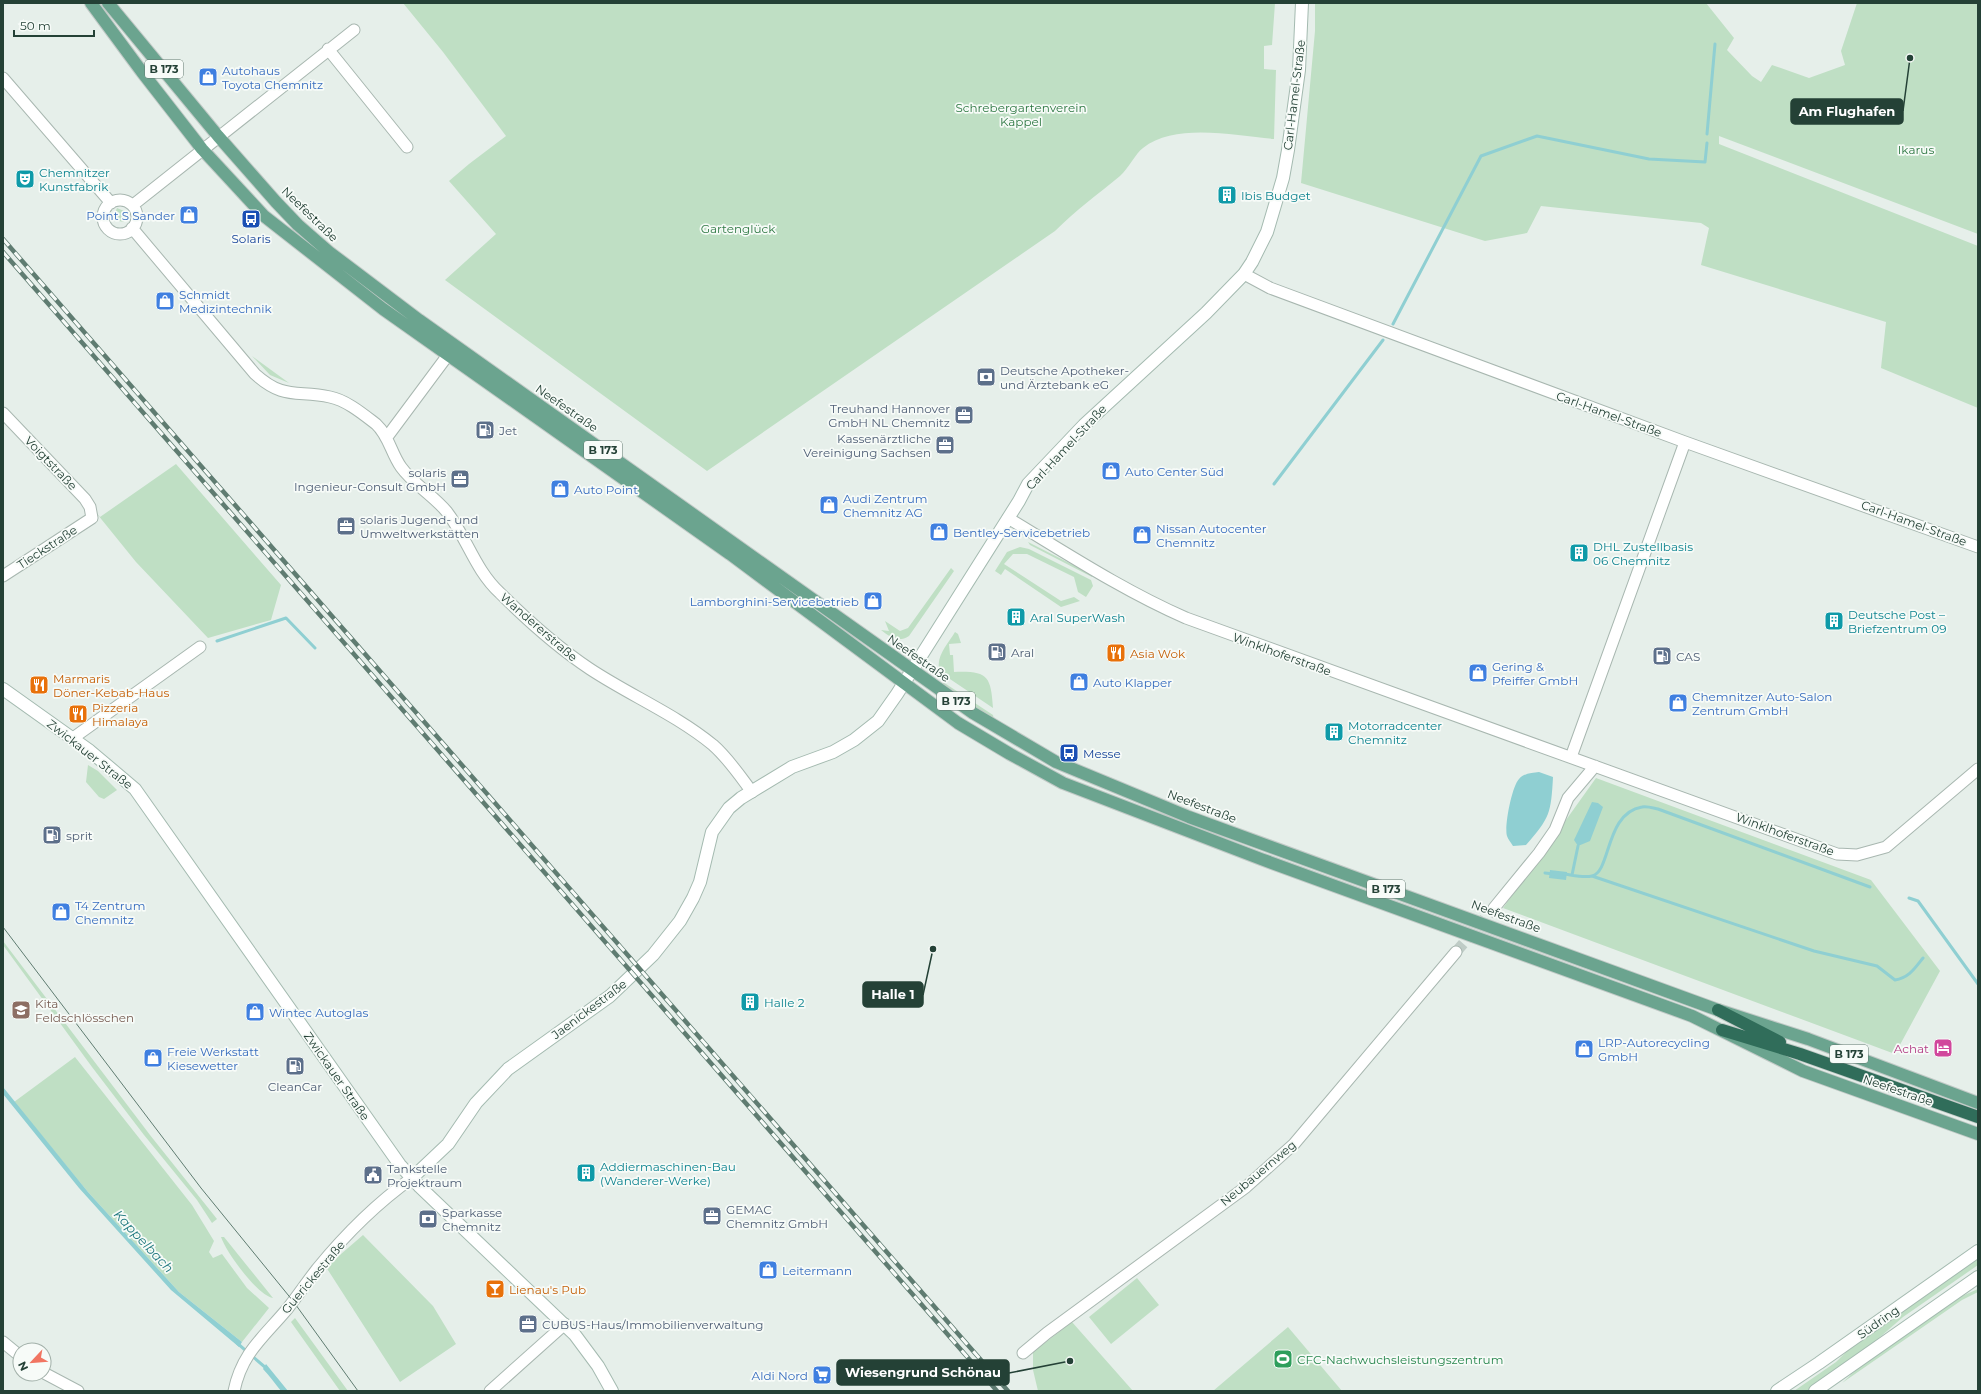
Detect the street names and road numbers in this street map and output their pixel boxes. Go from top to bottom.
street label: Carl-Hamel-Straße [1280,39,1308,151]
road number: B 173 [145,60,183,78]
street label: Neefestraße [279,183,341,245]
street label: Neefestraße [533,381,601,435]
street label: Carl-Hamel-Straße [1554,388,1664,440]
street label: Carl-Hamel-Straße [1023,401,1109,493]
street label: Voigtstraße [22,433,80,493]
road number: B 173 [584,441,622,459]
street label: Carl-Hamel-Straße [1859,497,1969,549]
street label: Tieckstraße [14,522,80,572]
street label: Wandererstraße [497,589,581,665]
street label: Winklhoferstraße [1231,629,1333,679]
street label: Neefestraße [885,631,953,685]
road number: B 173 [937,692,975,710]
street label: Zwickauer Straße [44,716,136,792]
street label: Neefestraße [1165,786,1239,826]
street label: Winklhoferstraße [1734,809,1836,859]
road number: B 173 [1367,880,1405,898]
street label: Neefestraße [1469,896,1543,936]
street label: Jaenickestraße [548,976,629,1043]
street label: Zwickauer Straße [301,1029,373,1123]
road number: B 173 [1830,1045,1868,1063]
street label: Neefestraße [1861,1071,1935,1109]
street label: Neubauernweg [1217,1137,1299,1209]
street label: Guerickestraße [278,1237,348,1317]
street label: Südring [1854,1302,1902,1342]

